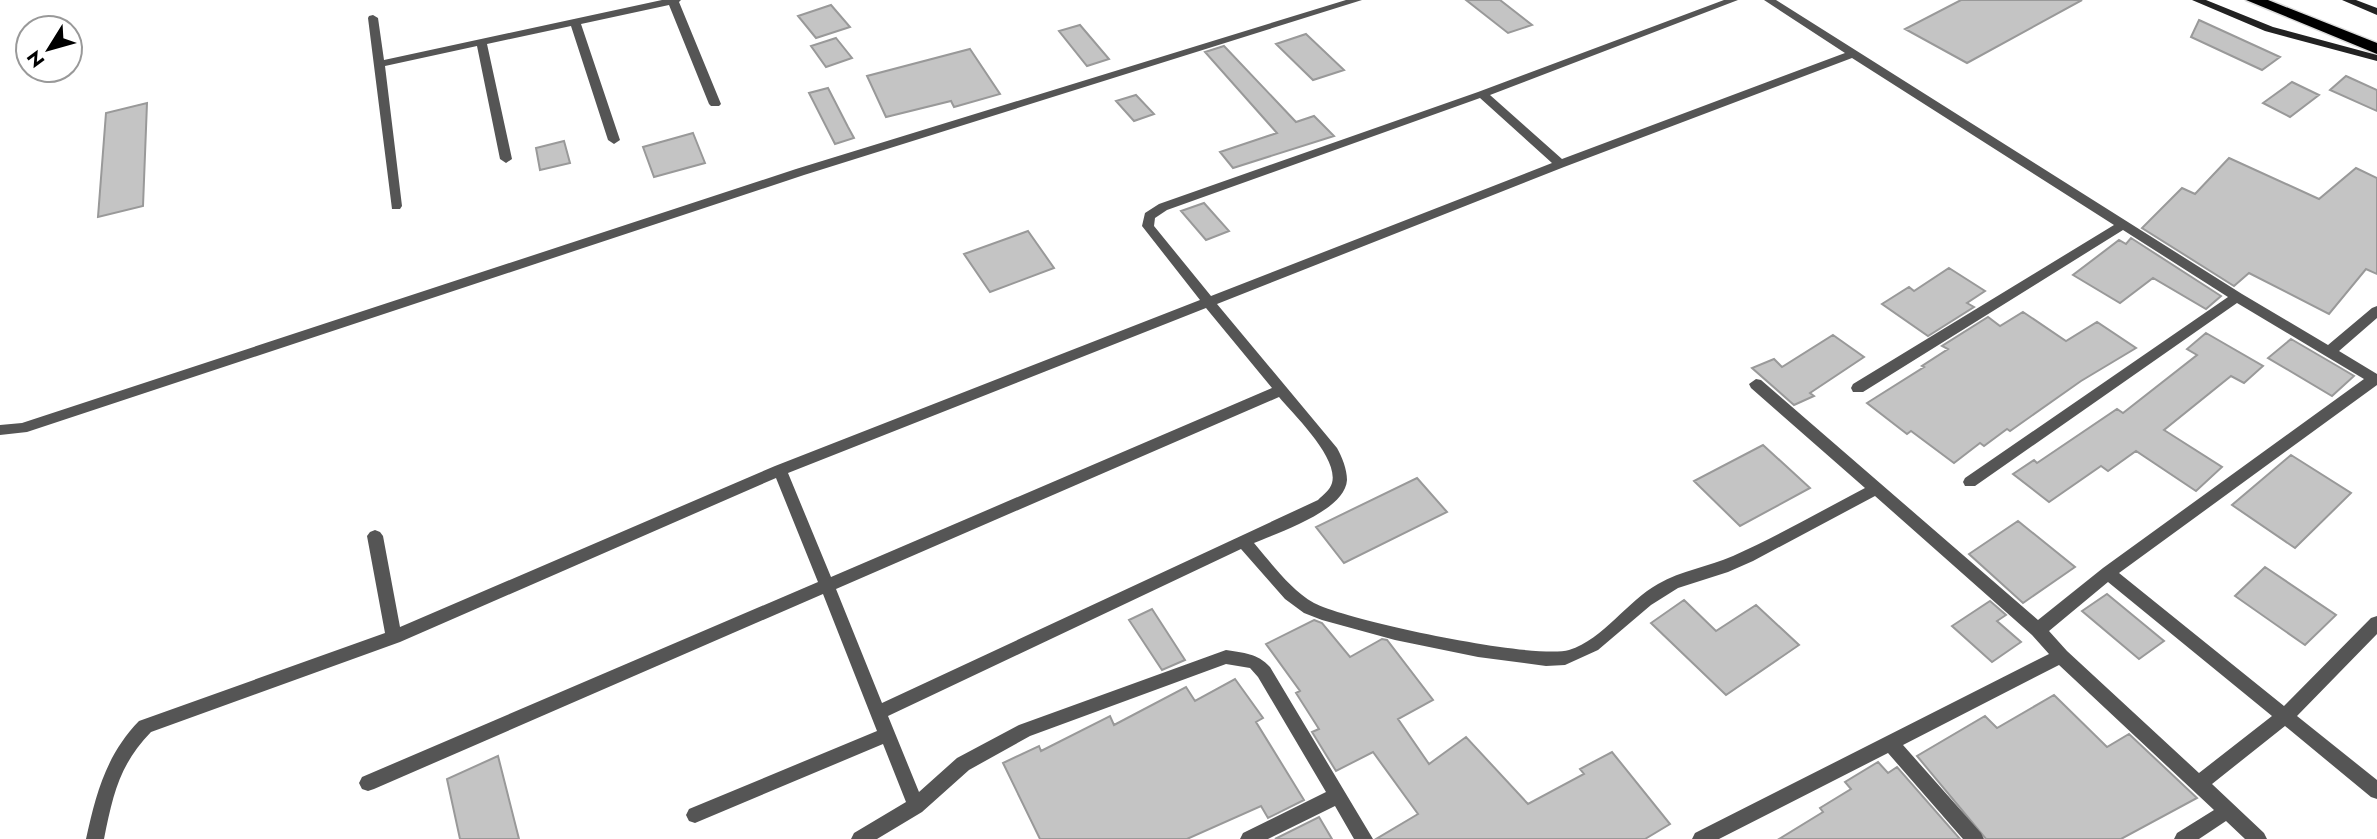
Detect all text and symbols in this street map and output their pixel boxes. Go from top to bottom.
north arrow [14,14,84,84]
text: N [20,45,51,73]

